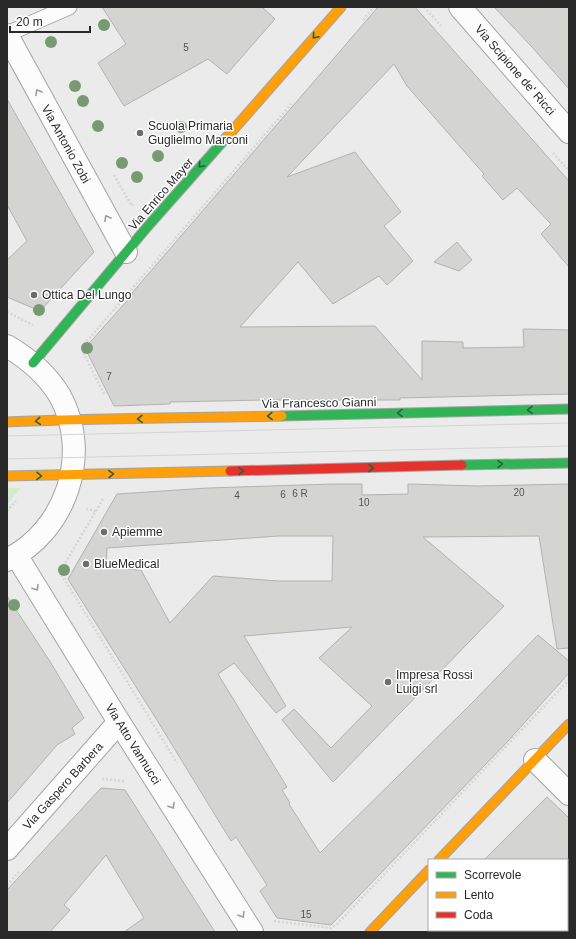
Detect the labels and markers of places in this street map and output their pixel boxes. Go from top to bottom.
place label: Scuola Primaria Guglielmo Marconi [148,119,248,147]
marker: Scuola Primaria Guglielmo Marconi [135,128,145,138]
place label: Ottica Del Lungo [42,288,132,302]
marker: Ottica Del Lungo [29,290,39,300]
place label: Apiemme [112,525,163,539]
marker: Apiemme [99,527,109,537]
place label: BlueMedical [94,557,159,571]
marker: BlueMedical [81,559,91,569]
place label: Impresa Rossi Luigi srl [396,668,473,696]
marker: Impresa Rossi Luigi srl [383,677,393,687]

